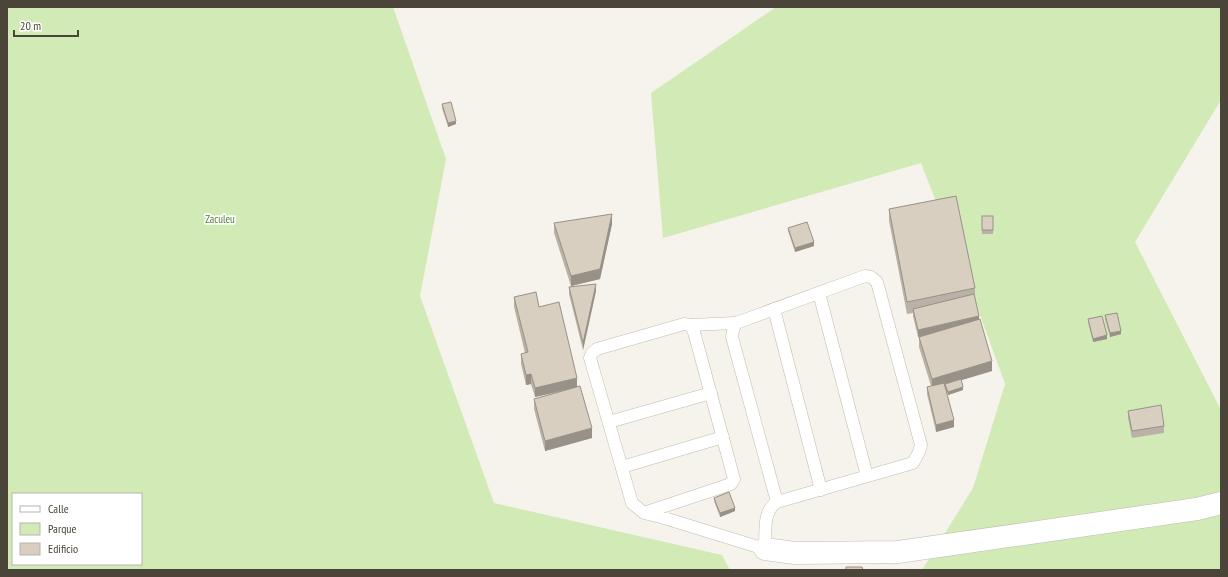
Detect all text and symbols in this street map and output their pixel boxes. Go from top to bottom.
scale bar [14,12,78,38]
text: 20 m [20,18,41,33]
park label: Zaculeu [205,212,235,226]
legend [12,493,142,565]
text: Calle [48,501,69,516]
text: Parque [48,521,77,536]
text: Edificio [48,541,78,556]

